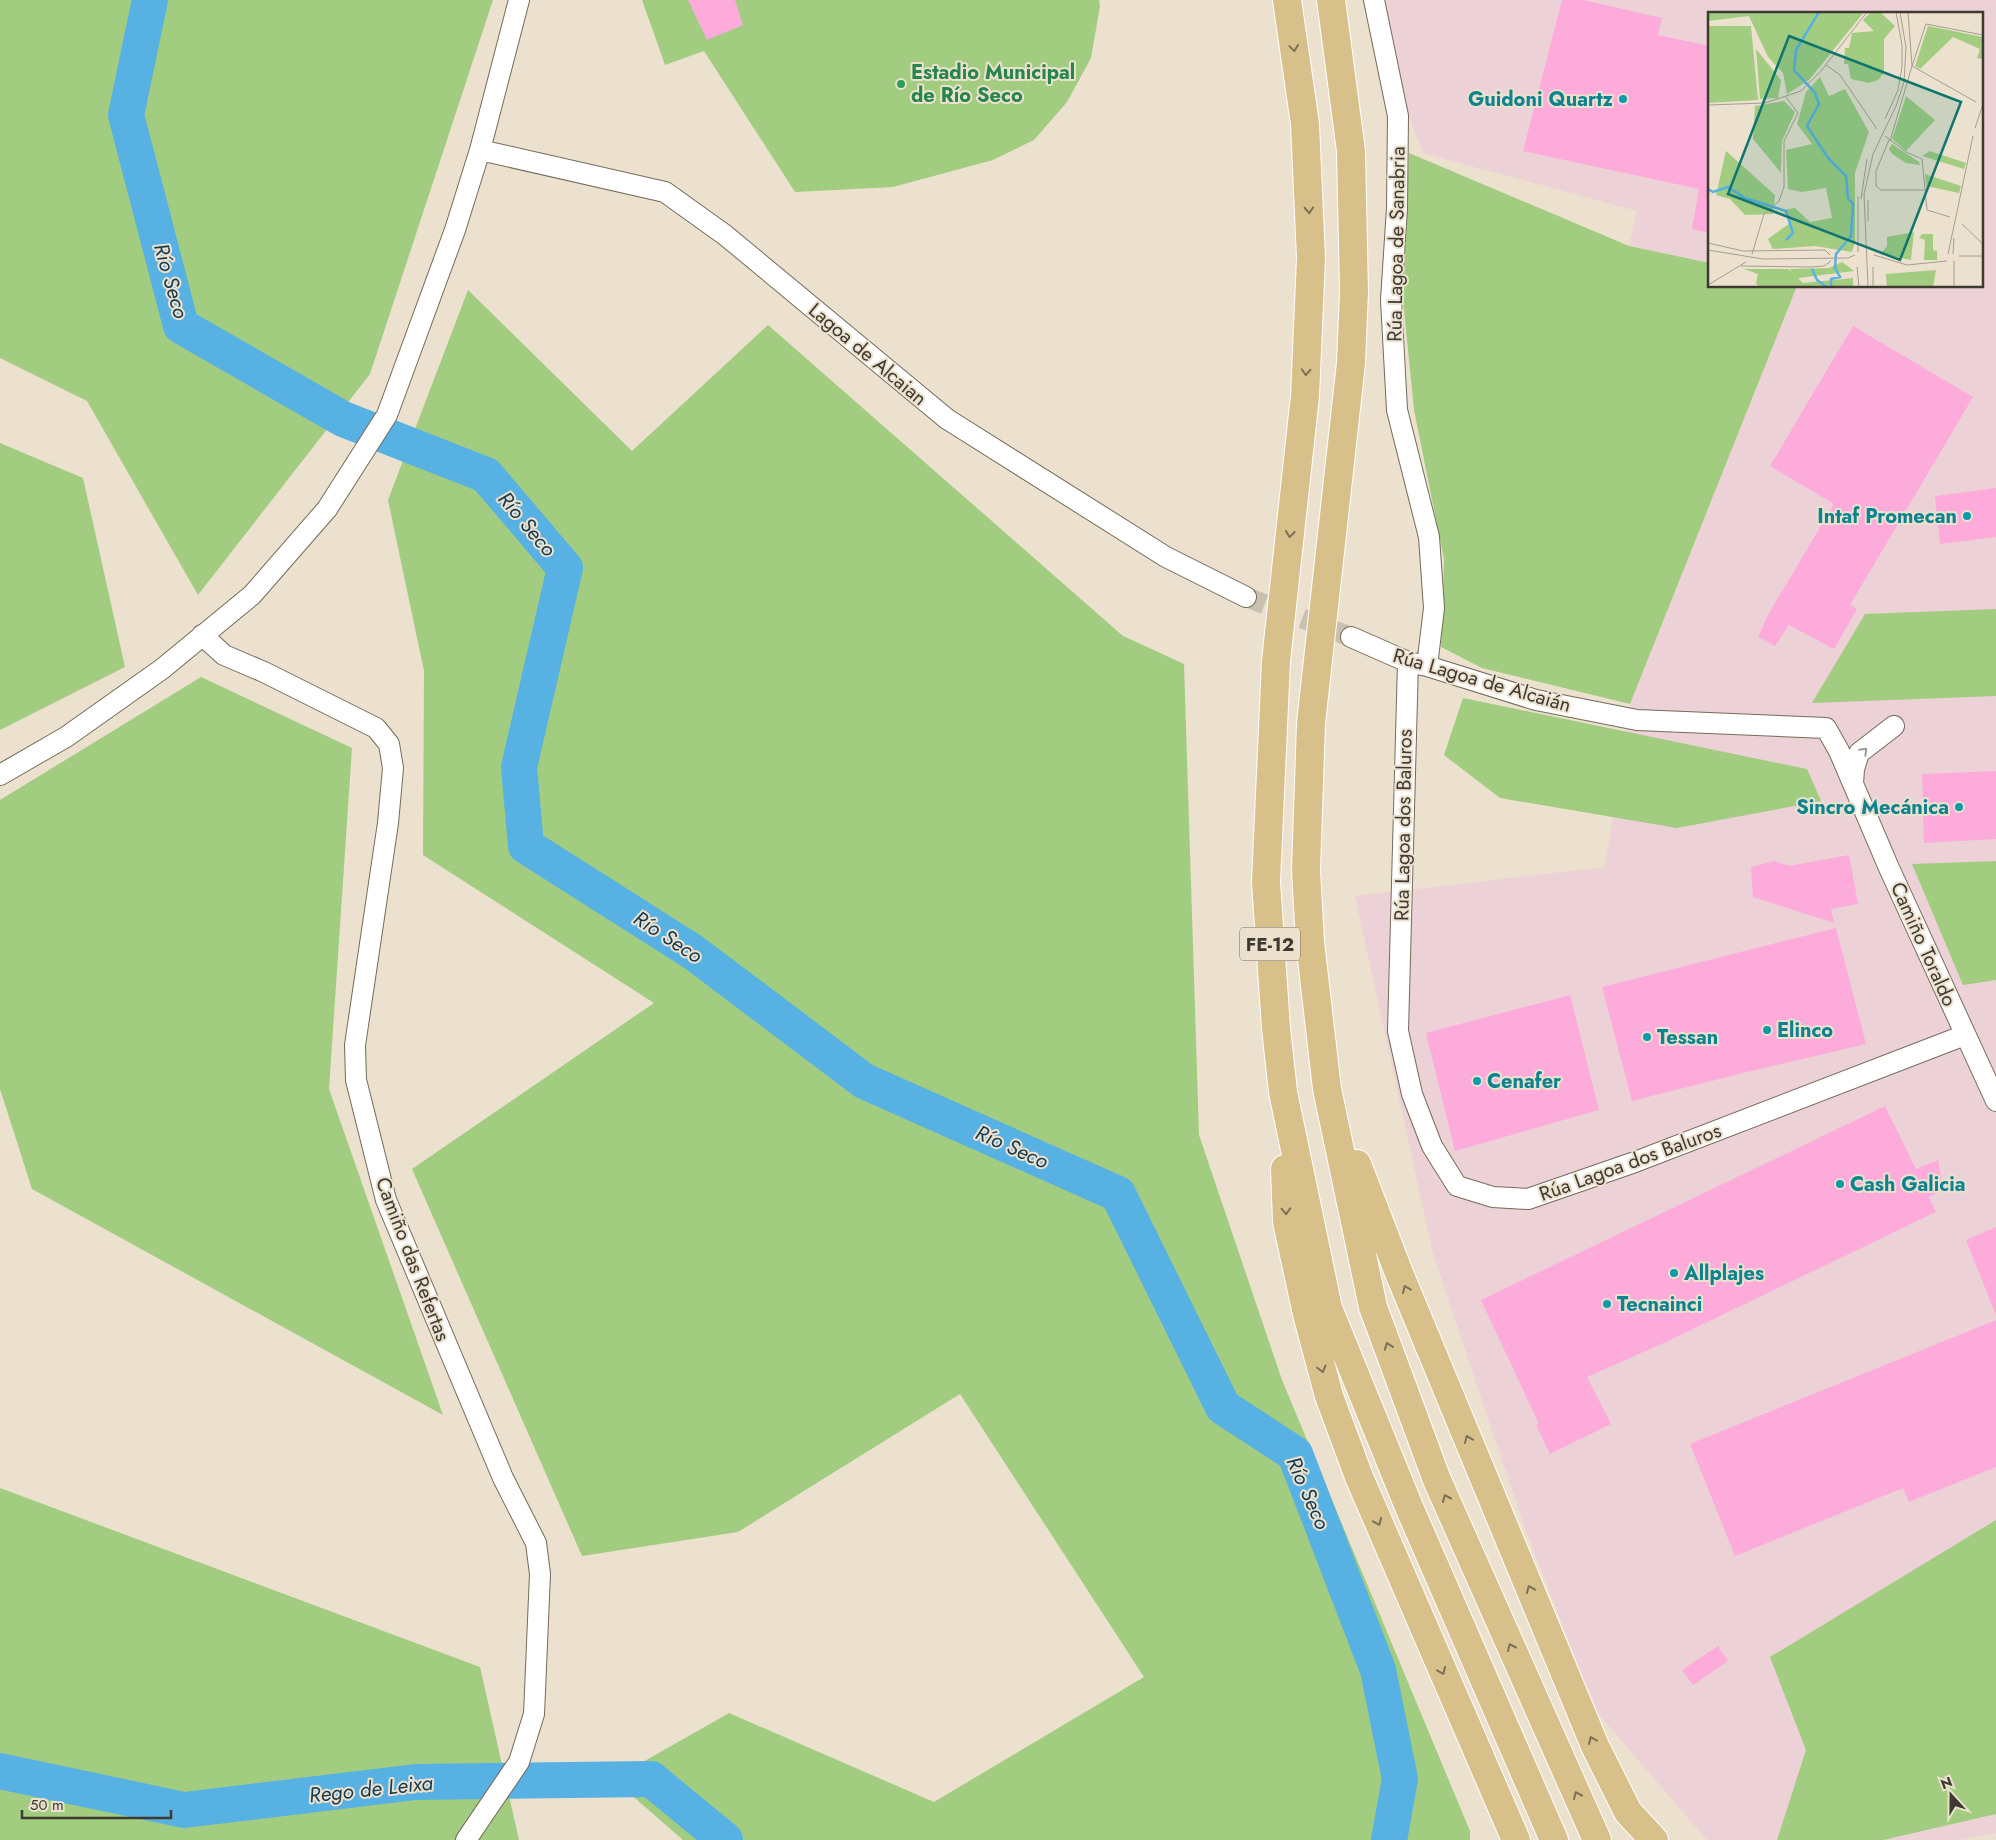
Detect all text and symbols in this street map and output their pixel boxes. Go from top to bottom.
inset map [1708,12,1984,288]
one-way arrow [1288,44,1298,53]
place label: Estadio Municipal de Río Seco [911,58,1075,110]
marker: Estadio Municipal de Río Seco [895,78,907,90]
place label: Guidoni Quartz [1468,85,1614,114]
marker: Guidoni Quartz [1617,93,1629,105]
street label: Rúa Lagoa de Sanabria [1380,146,1413,342]
one-way arrow [1303,206,1314,214]
water label: Río Seco [146,240,196,322]
street label: Lagoa de Alcaian [802,296,933,413]
one-way arrow [1300,368,1311,376]
water label: Río Seco [491,485,563,563]
place label: Intaf Promecan [1817,502,1957,531]
marker: Intaf Promecan [1961,510,1973,522]
one-way arrow [1285,530,1296,538]
street label: Rúa Lagoa de Alcaián [1389,641,1574,720]
street label: Rúa Lagoa dos Baluros [1387,729,1420,921]
one-way arrow [1858,748,1867,757]
place label: Sincro Mecánica [1796,793,1949,822]
marker: Sincro Mecánica [1953,801,1965,813]
street label: Camiño Toraldo [1883,877,1964,1011]
water label: Río Seco [628,904,708,970]
road number: FE-12 [1240,928,1300,961]
place label: Elinco [1777,1016,1833,1045]
place label: Tessan [1657,1023,1718,1052]
marker: Elinco [1761,1024,1773,1036]
marker: Tessan [1641,1031,1653,1043]
place label: Cenafer [1487,1067,1562,1096]
marker: Cenafer [1471,1075,1483,1087]
street label: Rúa Lagoa dos Baluros [1535,1116,1725,1209]
water label: Río Seco [971,1118,1053,1176]
place label: Cash Galicia [1850,1170,1965,1199]
street label: Camiño das Refertas [368,1173,457,1345]
marker: Cash Galicia [1834,1178,1846,1190]
one-way arrow [1281,1207,1292,1215]
place label: Allplajes [1683,1259,1764,1288]
marker: Allplajes [1668,1267,1680,1279]
one-way arrow [1402,1285,1412,1294]
place label: Tecnainci [1617,1290,1702,1319]
marker: Tecnainci [1601,1298,1613,1310]
one-way arrow [1384,1342,1394,1351]
one-way arrow [1316,1365,1327,1374]
one-way arrow [1464,1435,1475,1444]
water label: Río Seco [1279,1452,1337,1534]
one-way arrow [1441,1494,1452,1503]
one-way arrow [1371,1517,1382,1526]
one-way arrow [1526,1586,1536,1594]
one-way arrow [1507,1643,1518,1652]
one-way arrow [1435,1666,1446,1675]
one-way arrow [1588,1736,1598,1745]
water label: Rego de Leixa [307,1768,435,1810]
north arrow [1926,1770,1976,1820]
text: N [1938,1772,1955,1794]
scale bar [22,1788,171,1820]
one-way arrow [1573,1791,1583,1800]
text: 50 m [30,1794,64,1816]

